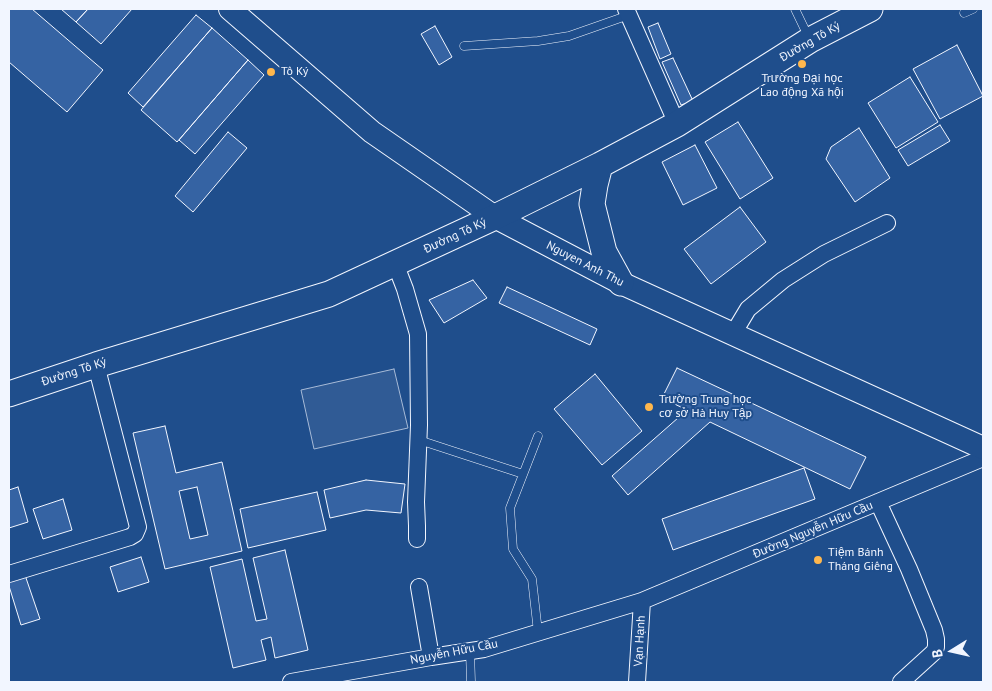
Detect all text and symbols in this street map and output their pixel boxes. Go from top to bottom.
street label: Đường Tô Ký [777,19,843,65]
marker: Trường Đại học Lao động Xã hội [796,58,808,70]
place label: Tô Ký [281,65,308,79]
marker: Tô Ký [265,66,277,78]
place label: Trường Đại học Lao động Xã hội [760,72,844,100]
street label: Đường Tô Ký [421,215,489,257]
street label: Nguyen Anh Thu [544,238,626,290]
street label: Đường Tô Ký [40,355,108,389]
place label: Trường Trung học cơ sở Hà Huy Tập [659,393,752,421]
marker: Trường Trung học cơ sở Hà Huy Tập [643,401,655,413]
street label: Đường Nguyễn Hữu Cầu [751,498,875,562]
place label: Tiệm Bánh Tháng Giêng [828,546,893,574]
marker: Tiệm Bánh Tháng Giêng [812,554,824,566]
street label: Vạn Hạnh [631,615,649,667]
north arrow [927,626,977,676]
street label: Nguyễn Hữu Cầu [409,636,499,668]
text: B [928,648,947,659]

